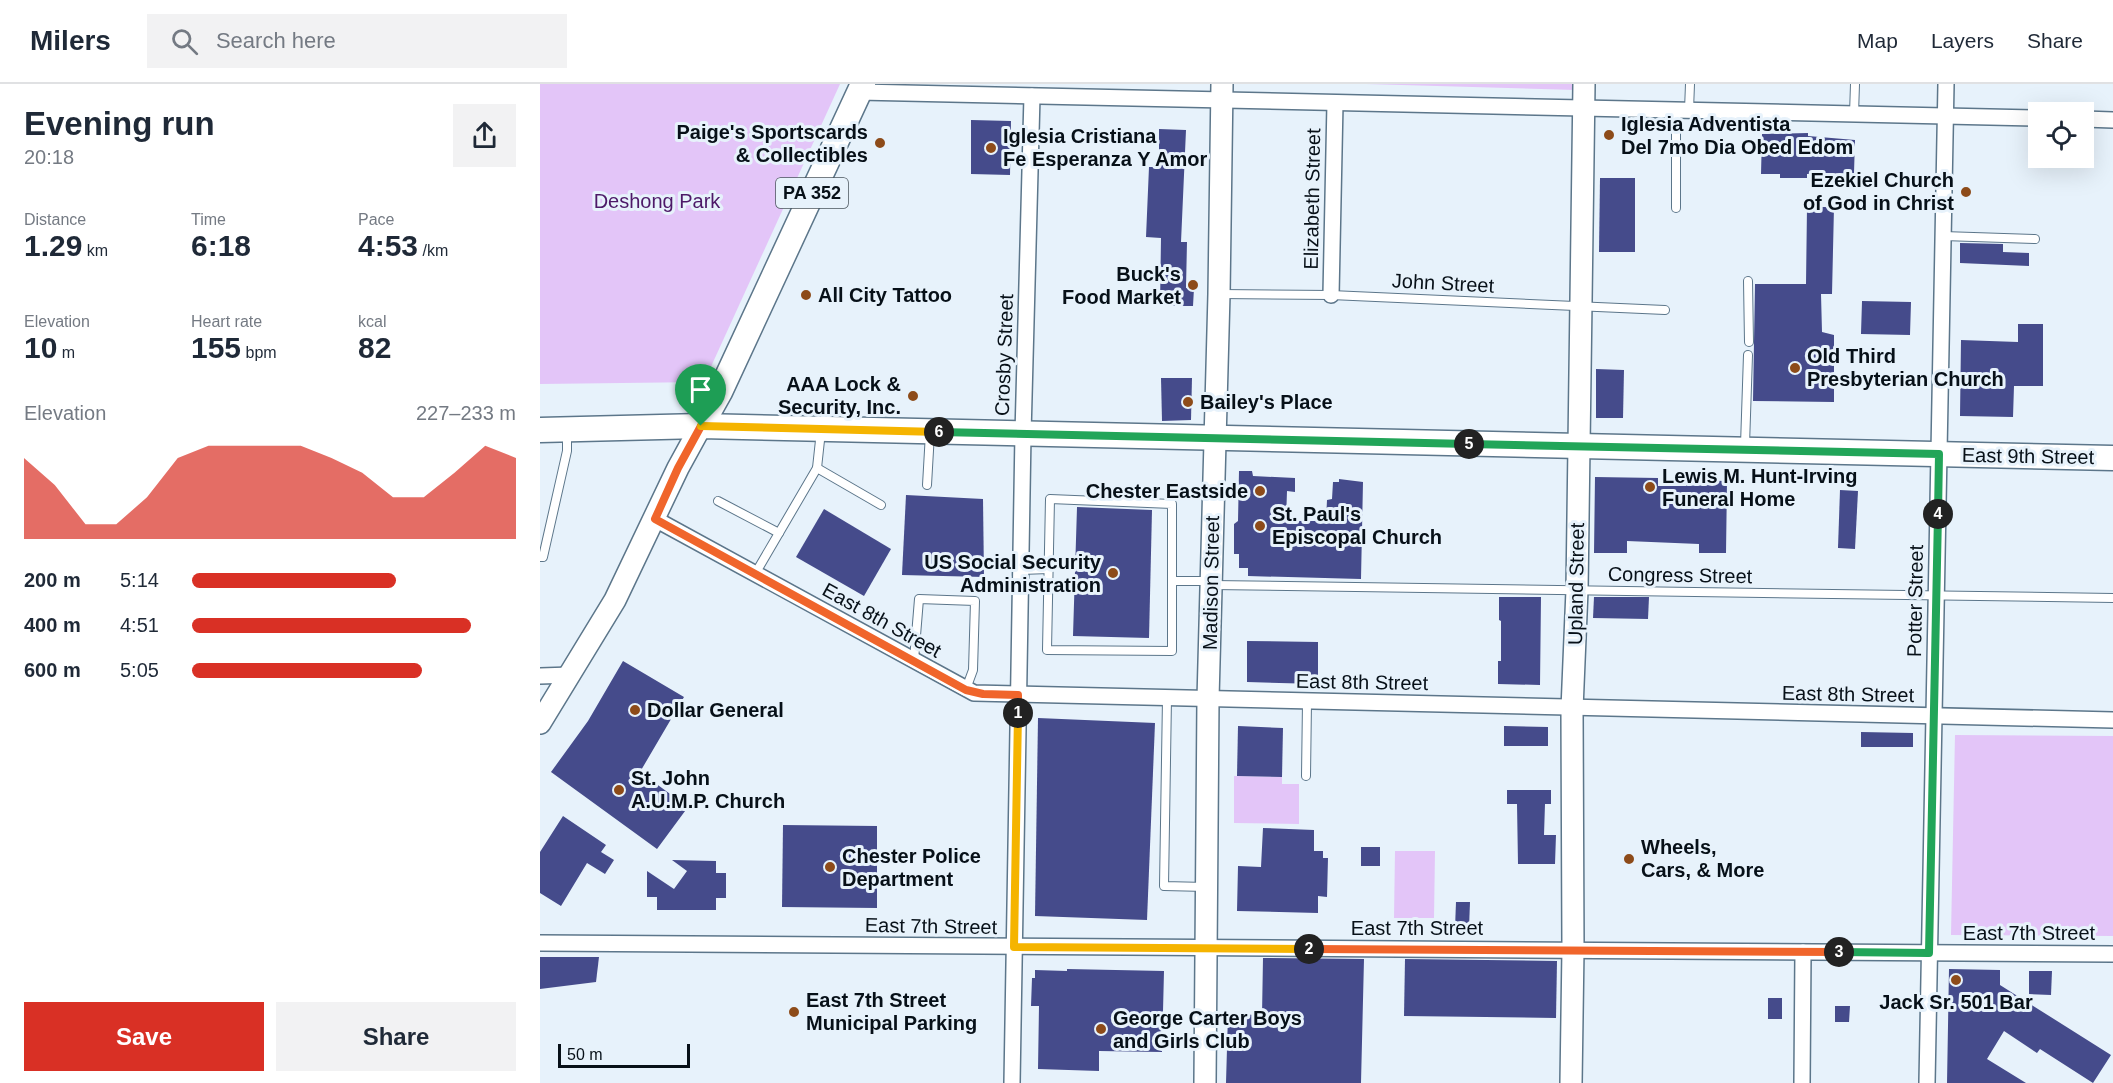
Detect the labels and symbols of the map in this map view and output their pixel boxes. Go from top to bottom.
place label: Iglesia Adventista Del 7mo Dia Obed Edom [1621,113,1853,158]
place label: Paige's Sportscards & Collectibles [676,121,868,166]
place label: Iglesia Cristiana Fe Esperanza Y Amor [1003,125,1207,170]
street label: Elizabeth Street [1300,128,1324,270]
marker: Iglesia Adventista Del 7mo Dia Obed Edom [1602,128,1616,142]
marker: Paige's Sportscards & Collectibles [873,136,887,150]
marker: Iglesia Cristiana Fe Esperanza Y Amor [984,141,998,155]
place label: Ezekiel Church of God in Christ [1803,169,1954,214]
road number: PA 352 [776,178,848,208]
marker: Ezekiel Church of God in Christ [1959,185,1973,199]
park label: Deshong Park [594,190,721,212]
place label: Buck's Food Market [1062,263,1181,308]
street label: John Street [1391,269,1495,297]
marker: Buck's Food Market [1186,278,1200,292]
place label: All City Tattoo [818,284,952,306]
marker: All City Tattoo [799,288,813,302]
street label: Crosby Street [991,293,1017,416]
place label: Old Third Presbyterian Church [1807,345,2004,390]
marker: Old Third Presbyterian Church [1788,361,1802,375]
pin [675,364,726,426]
place label: AAA Lock & Security, Inc. [778,373,901,418]
marker: AAA Lock & Security, Inc. [906,389,920,403]
place label: Bailey's Place [1200,391,1333,413]
marker: Bailey's Place [1181,395,1195,409]
pin: 6 [924,417,954,447]
pin: 5 [1454,429,1484,459]
street label: East 9th Street [1962,444,2095,468]
place label: Lewis M. Hunt-Irving Funeral Home [1662,465,1858,510]
place label: Chester Eastside [1086,480,1248,502]
marker: Lewis M. Hunt-Irving Funeral Home [1643,480,1657,494]
marker: Chester Eastside [1253,484,1267,498]
pin: 4 [1923,499,1953,529]
place label: St. Paul's Episcopal Church [1272,503,1442,548]
street label: Madison Street [1199,515,1223,650]
marker: St. Paul's Episcopal Church [1253,519,1267,533]
street label: Upland Street [1564,522,1588,645]
street label: Potter Street [1903,544,1927,657]
place label: US Social Security Administration [924,551,1102,596]
street label: Congress Street [1608,563,1753,587]
marker: US Social Security Administration [1106,566,1120,580]
street label: East 8th Street [819,578,946,662]
street label: East 8th Street [1296,670,1429,694]
street label: East 8th Street [1782,682,1915,706]
pin: 1 [1003,698,1033,728]
place label: Dollar General [647,699,784,721]
marker: Dollar General [628,703,642,717]
place label: St. John A.U.M.P. Church [631,767,785,812]
marker: St. John A.U.M.P. Church [612,783,626,797]
place label: Wheels, Cars, & More [1641,836,1764,881]
place label: Chester Police Department [842,845,981,890]
marker: Wheels, Cars, & More [1622,852,1636,866]
marker: Chester Police Department [823,860,837,874]
street label: East 7th Street [865,914,998,938]
street label: East 7th Street [1351,917,1484,939]
street label: East 7th Street [1963,922,2096,944]
pin: 2 [1294,934,1324,964]
pin: 3 [1824,937,1854,967]
marker: Jack Sr. 501 Bar [1949,973,1963,987]
place label: East 7th Street Municipal Parking [806,989,977,1034]
place label: Jack Sr. 501 Bar [1879,991,2033,1013]
marker: East 7th Street Municipal Parking [787,1005,801,1019]
place label: George Carter Boys and Girls Club [1113,1007,1302,1052]
marker: George Carter Boys and Girls Club [1094,1022,1108,1036]
scale bar [558,1041,690,1068]

